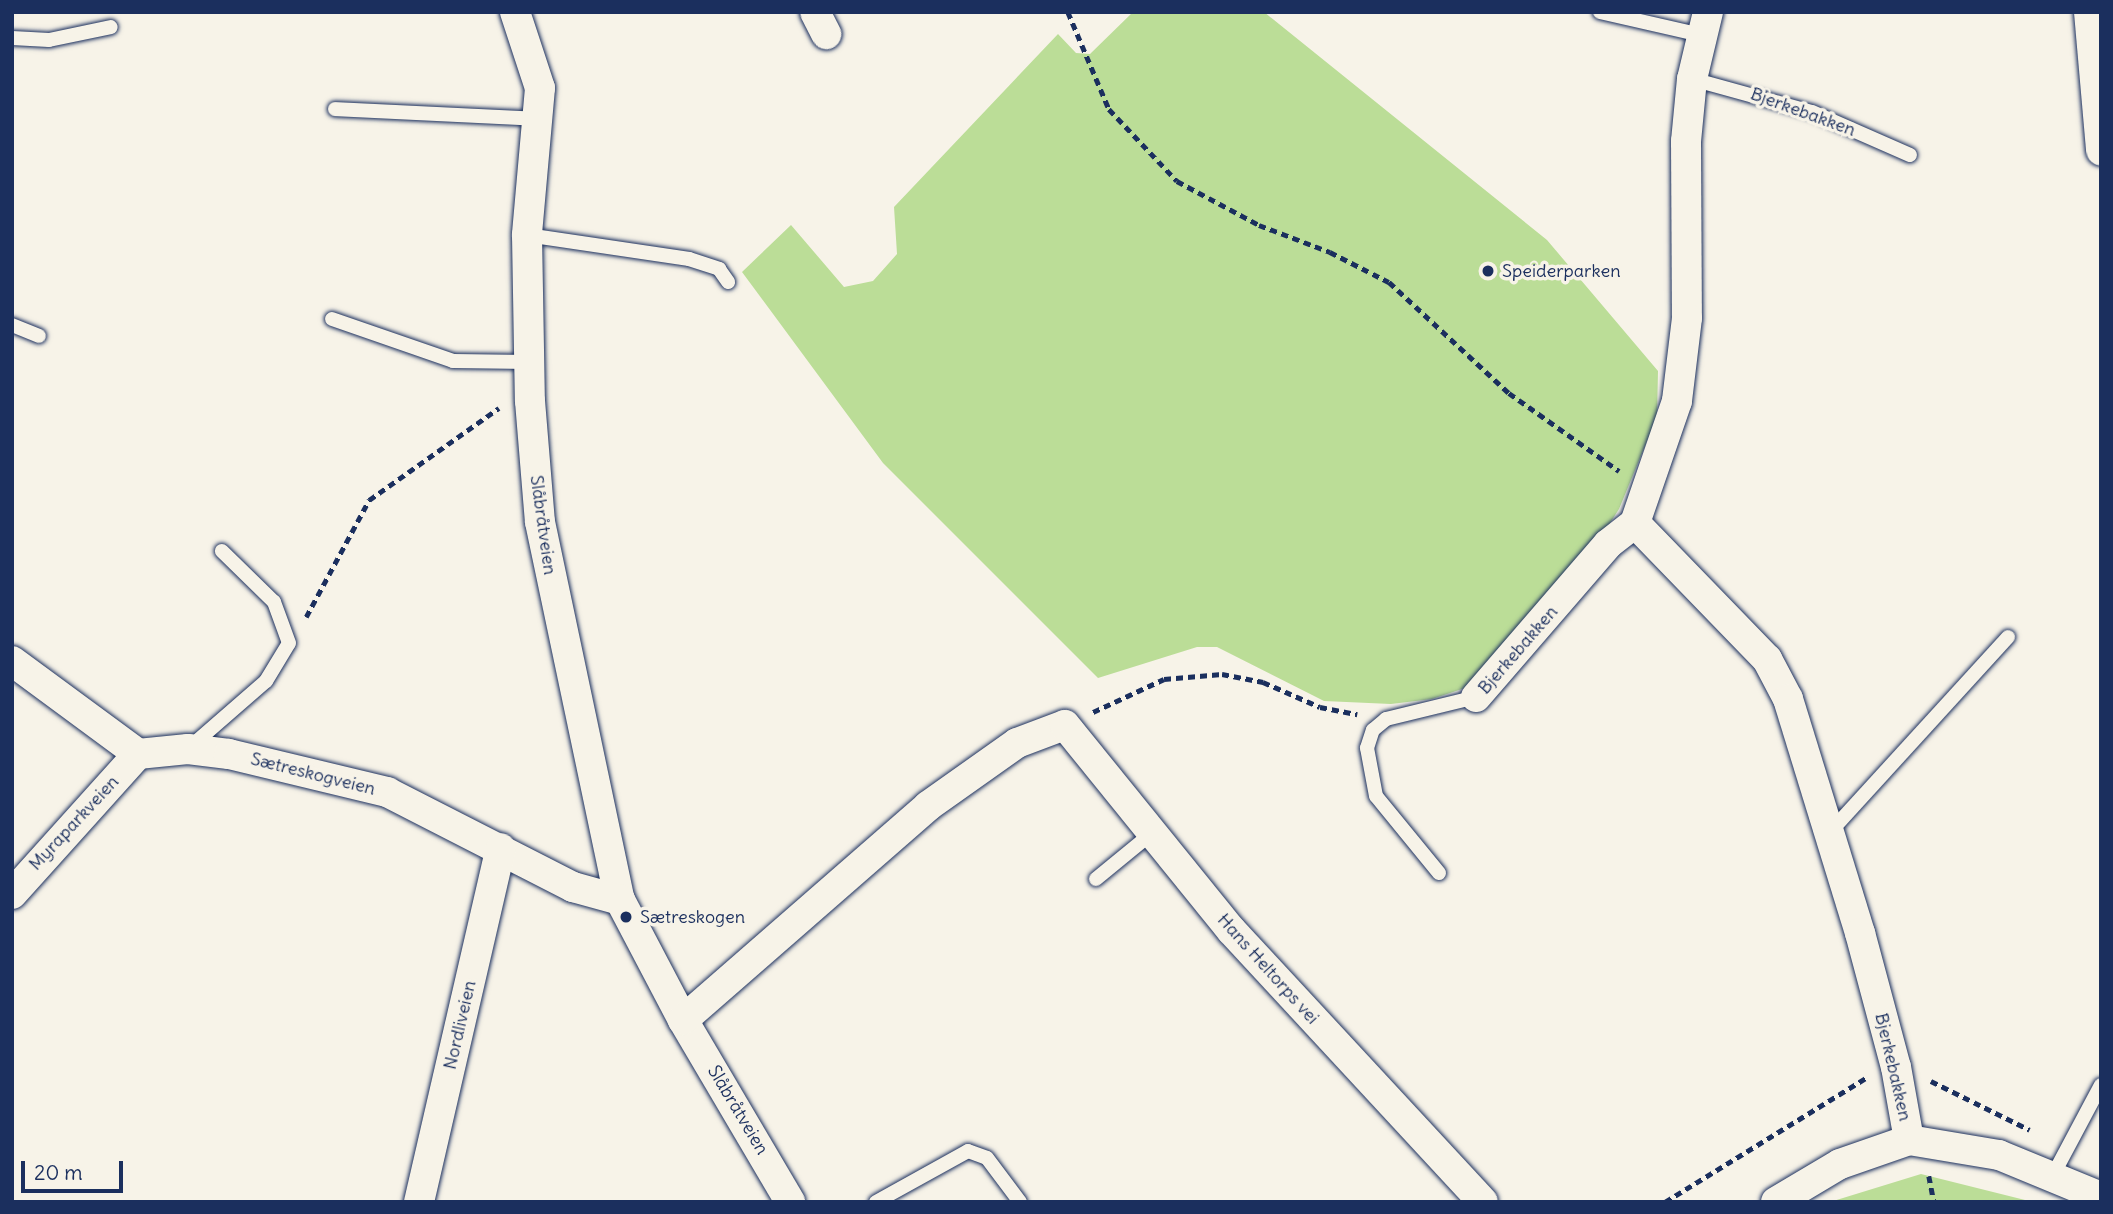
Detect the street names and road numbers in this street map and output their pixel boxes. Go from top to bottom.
street label: Bjerkebakken [1748,83,1858,141]
street label: Slåbråtveien [525,474,561,576]
street label: Bjerkebakken [1474,601,1562,699]
street label: Sætreskogveien [248,748,378,800]
street label: Myraparkveien [25,771,123,875]
street label: Hans Heltorps vei [1213,909,1323,1029]
street label: Nordliveien [439,978,481,1072]
street label: Bjerkebakken [1870,1011,1916,1123]
street label: Slåbråtveien [703,1061,773,1159]

